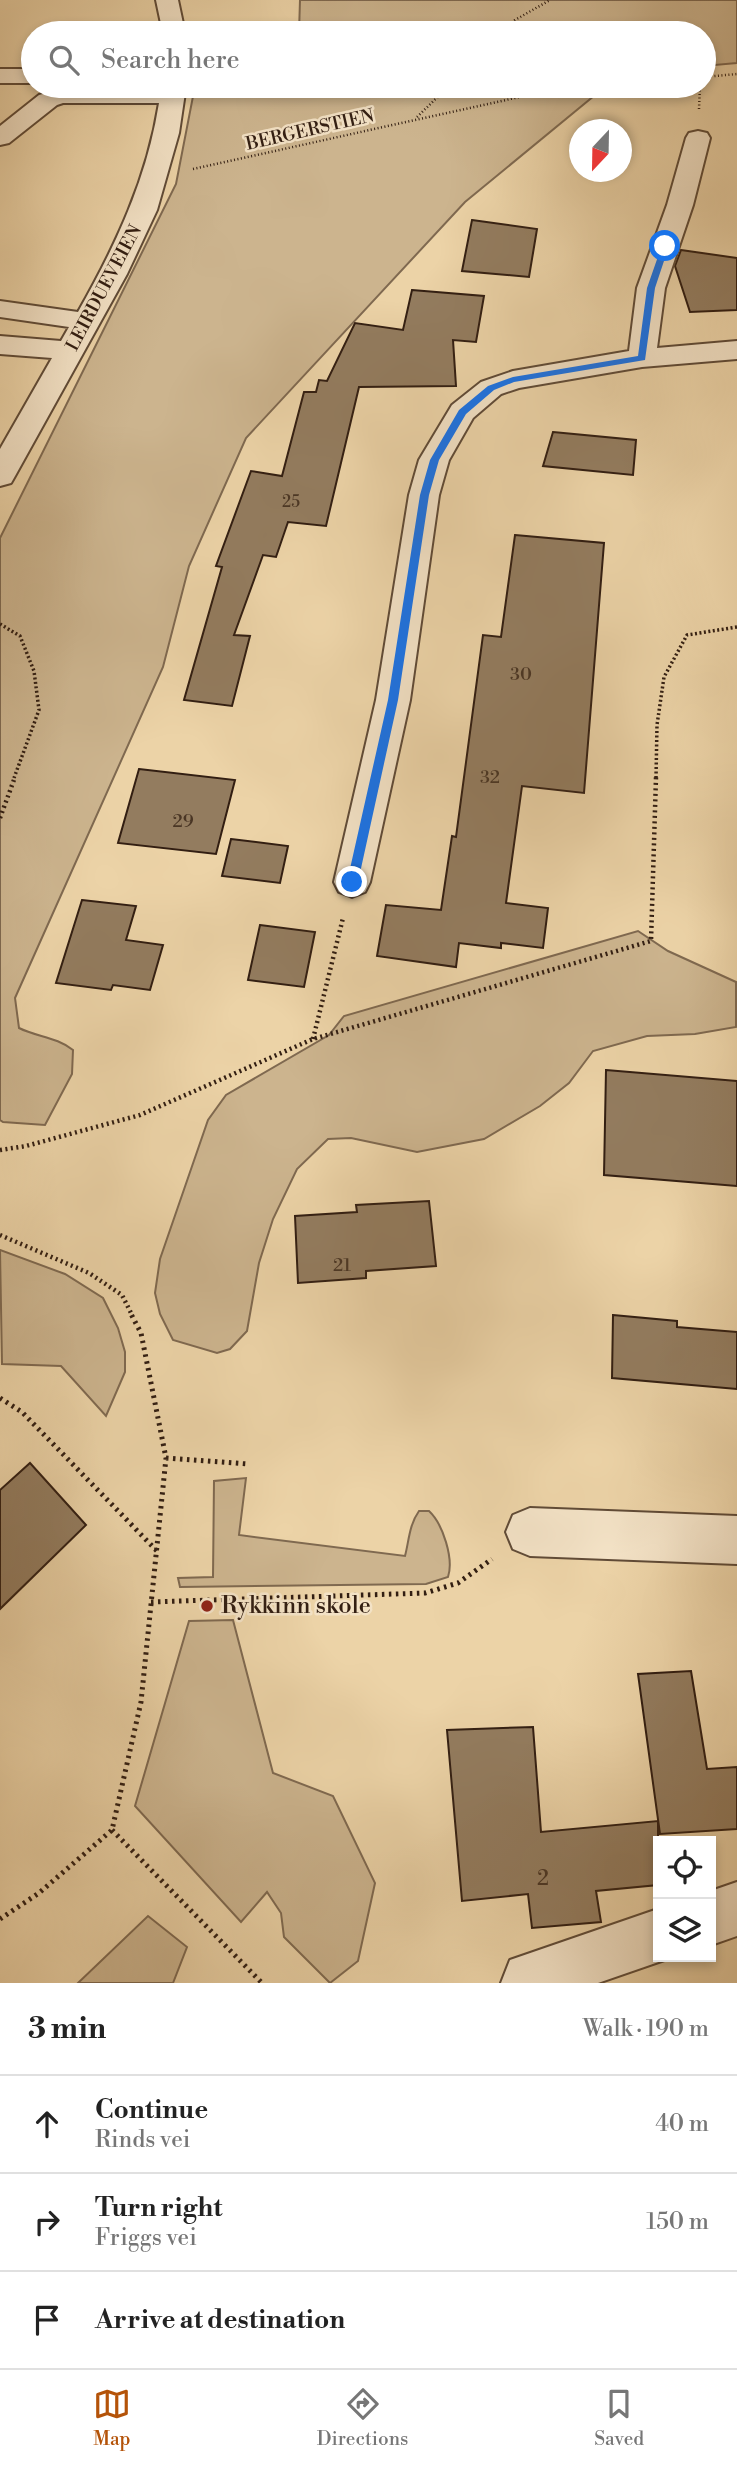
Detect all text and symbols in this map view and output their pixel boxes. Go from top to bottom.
search box [21,21,716,98]
icon: search [45,41,83,79]
text: Search here [101,44,240,76]
street label: BERGERSTIEN [243,104,377,156]
north arrow [569,119,632,182]
street label: LEIRDUEVEIEN [61,220,147,355]
route start [649,230,680,261]
house number: 25 [282,492,300,512]
house number: 30 [510,663,532,686]
house number: 32 [480,766,500,789]
house number: 29 [172,810,194,833]
route end [336,866,367,897]
house number: 21 [333,1254,351,1277]
place label: Rykkinn skole [221,1591,371,1621]
marker: Rykkinn skole [199,1598,215,1614]
map controls [653,1836,716,1962]
button: locate [653,1836,716,1899]
house number: 2 [537,1866,549,1892]
button: layers [653,1899,716,1962]
text: 3 min [28,2010,106,2048]
text: Walk · 190 m [583,2015,709,2043]
text: Continue [95,2094,208,2126]
icon: ahead [28,2105,66,2143]
text: 40 m [655,2110,709,2138]
text: Rinds vei [95,2126,190,2154]
text: Turn right [95,2192,223,2224]
icon: right [28,2203,66,2241]
text: 150 m [646,2208,709,2236]
text: Friggs vei [95,2224,197,2252]
icon: arrive [28,2301,66,2339]
text: Arrive at destination [95,2304,345,2336]
tab: Map [93,2385,131,2451]
tab: Directions [317,2385,408,2451]
tab: Saved [594,2385,644,2451]

